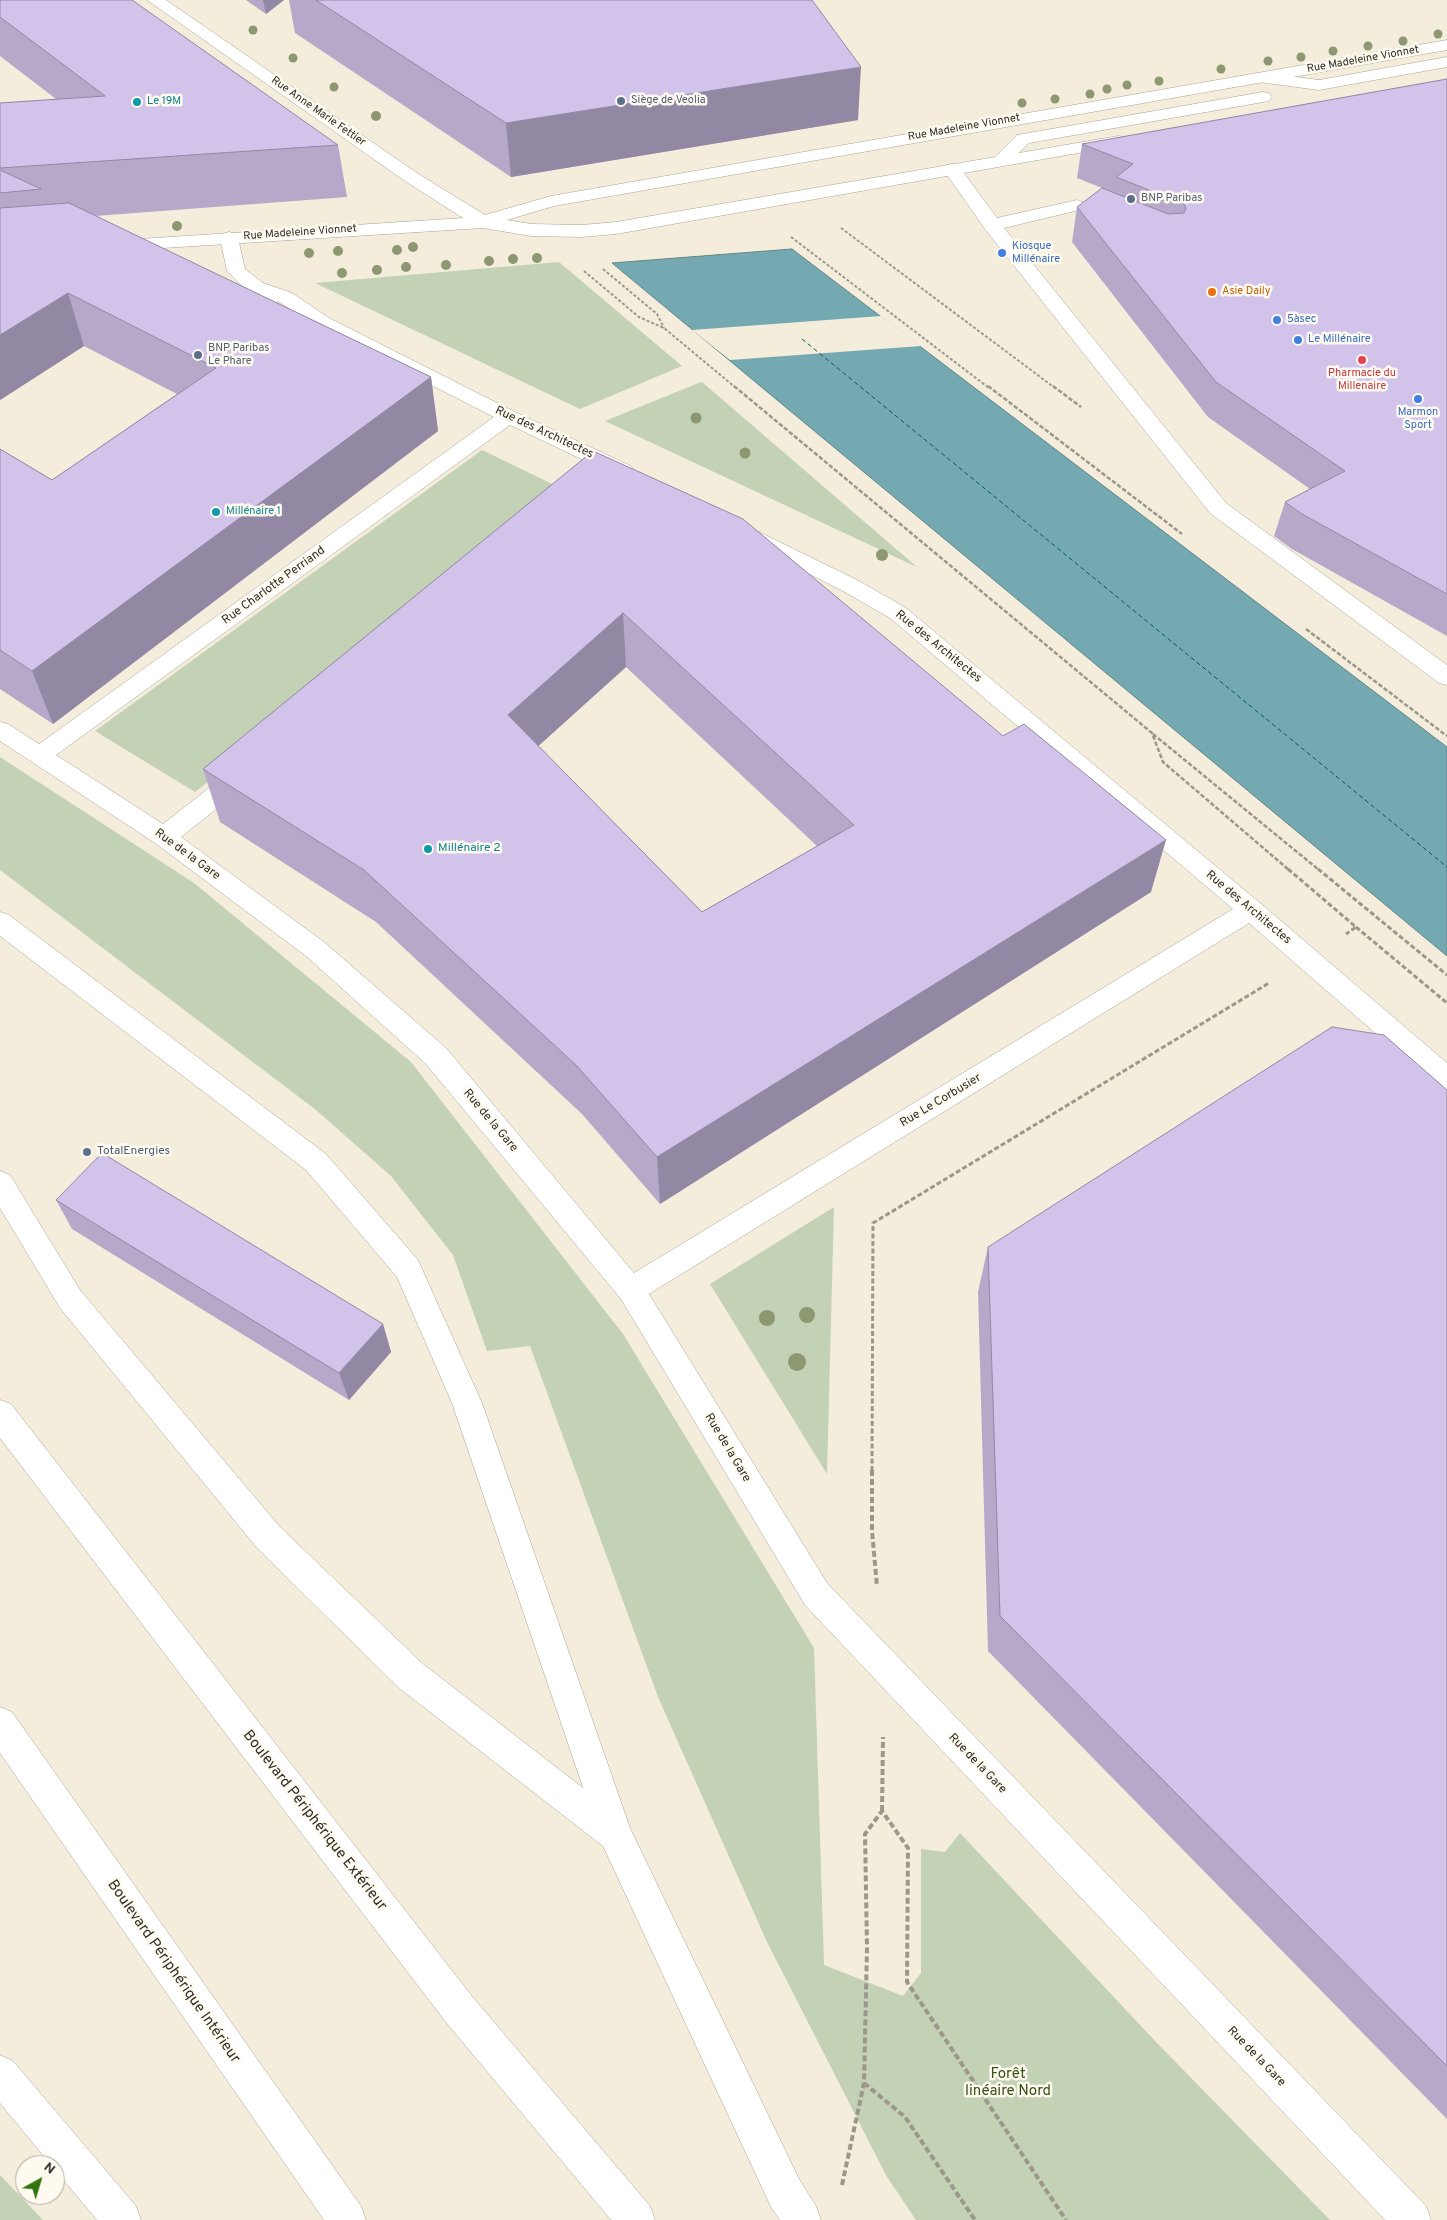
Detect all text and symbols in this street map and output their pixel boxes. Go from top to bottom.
street label: Rue Madeleine Vionnet [1306,44,1420,76]
street label: Rue Anne Marie Fettier [268,74,368,150]
place label: Siège de Veolia [631,94,705,108]
place label: Le 19M [147,95,181,109]
marker: Siège de Veolia [615,95,627,107]
marker: Le 19M [131,96,143,108]
street label: Rue Madeleine Vionnet [907,112,1021,144]
place label: BNP Paribas [1141,192,1202,206]
marker: BNP Paribas [1125,193,1137,205]
street label: Rue Madeleine Vionnet [243,222,357,244]
place label: Kiosque Millénaire [1012,240,1060,266]
marker: Kiosque Millénaire [996,247,1008,259]
place label: Asie Daily [1222,285,1270,299]
marker: Asie Daily [1206,286,1218,298]
place label: 5àsec [1287,313,1316,327]
marker: 5àsec [1271,314,1283,326]
place label: Le Millénaire [1308,333,1371,347]
marker: Le Millénaire [1292,334,1304,346]
place label: BNP Paribas Le Phare [208,342,269,368]
marker: BNP Paribas Le Phare [192,349,204,361]
marker: Pharmacie du Millenaire [1356,354,1368,366]
place label: Pharmacie du Millenaire [1328,367,1396,393]
marker: Marmon Sport [1412,393,1424,405]
street label: Rue des Architectes [492,404,596,462]
place label: Marmon Sport [1398,406,1438,432]
place label: Millénaire 1 [226,505,281,519]
marker: Millénaire 1 [210,506,222,518]
street label: Rue Charlotte Perriand [220,544,328,628]
street label: Rue des Architectes [892,608,984,686]
street label: Rue de la Gare [151,826,223,884]
place label: Millénaire 2 [438,842,501,856]
marker: Millénaire 2 [422,843,434,855]
street label: Rue des Architectes [1202,868,1294,948]
street label: Rue Le Corbusier [898,1071,984,1131]
street label: Rue de la Gare [460,1087,520,1155]
place label: TotalEnergies [97,1145,170,1159]
marker: TotalEnergies [81,1146,93,1158]
street label: Rue de la Gare [701,1411,753,1485]
street label: Boulevard Périphérique Extérieur [238,1727,390,1915]
street label: Rue de la Gare [945,1731,1009,1797]
street label: Boulevard Périphérique Intérieur [103,1877,243,2067]
street label: Rue de la Gare [1224,2024,1288,2090]
park label: Forêt linéaire Nord [965,2066,1051,2101]
north arrow [15,2155,65,2205]
text: N [40,2159,58,2179]

